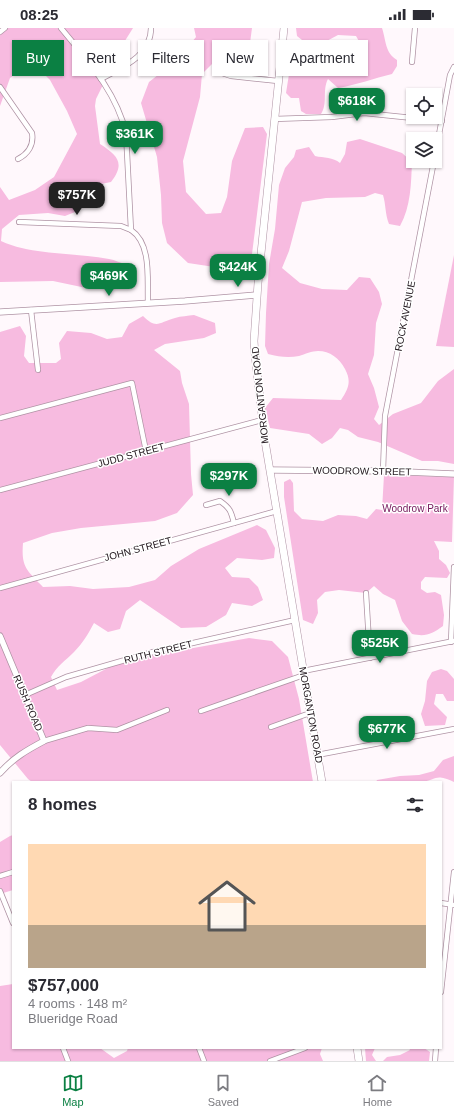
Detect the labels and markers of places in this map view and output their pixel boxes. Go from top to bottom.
pin: $618K [329,88,385,122]
pin: $361K [107,121,163,155]
pin: $757K [49,182,105,216]
pin: $424K [210,254,266,288]
pin: $469K [81,263,137,297]
pin: $297K [201,463,257,497]
pin: $525K [352,630,408,664]
pin: $677K [359,716,415,750]

